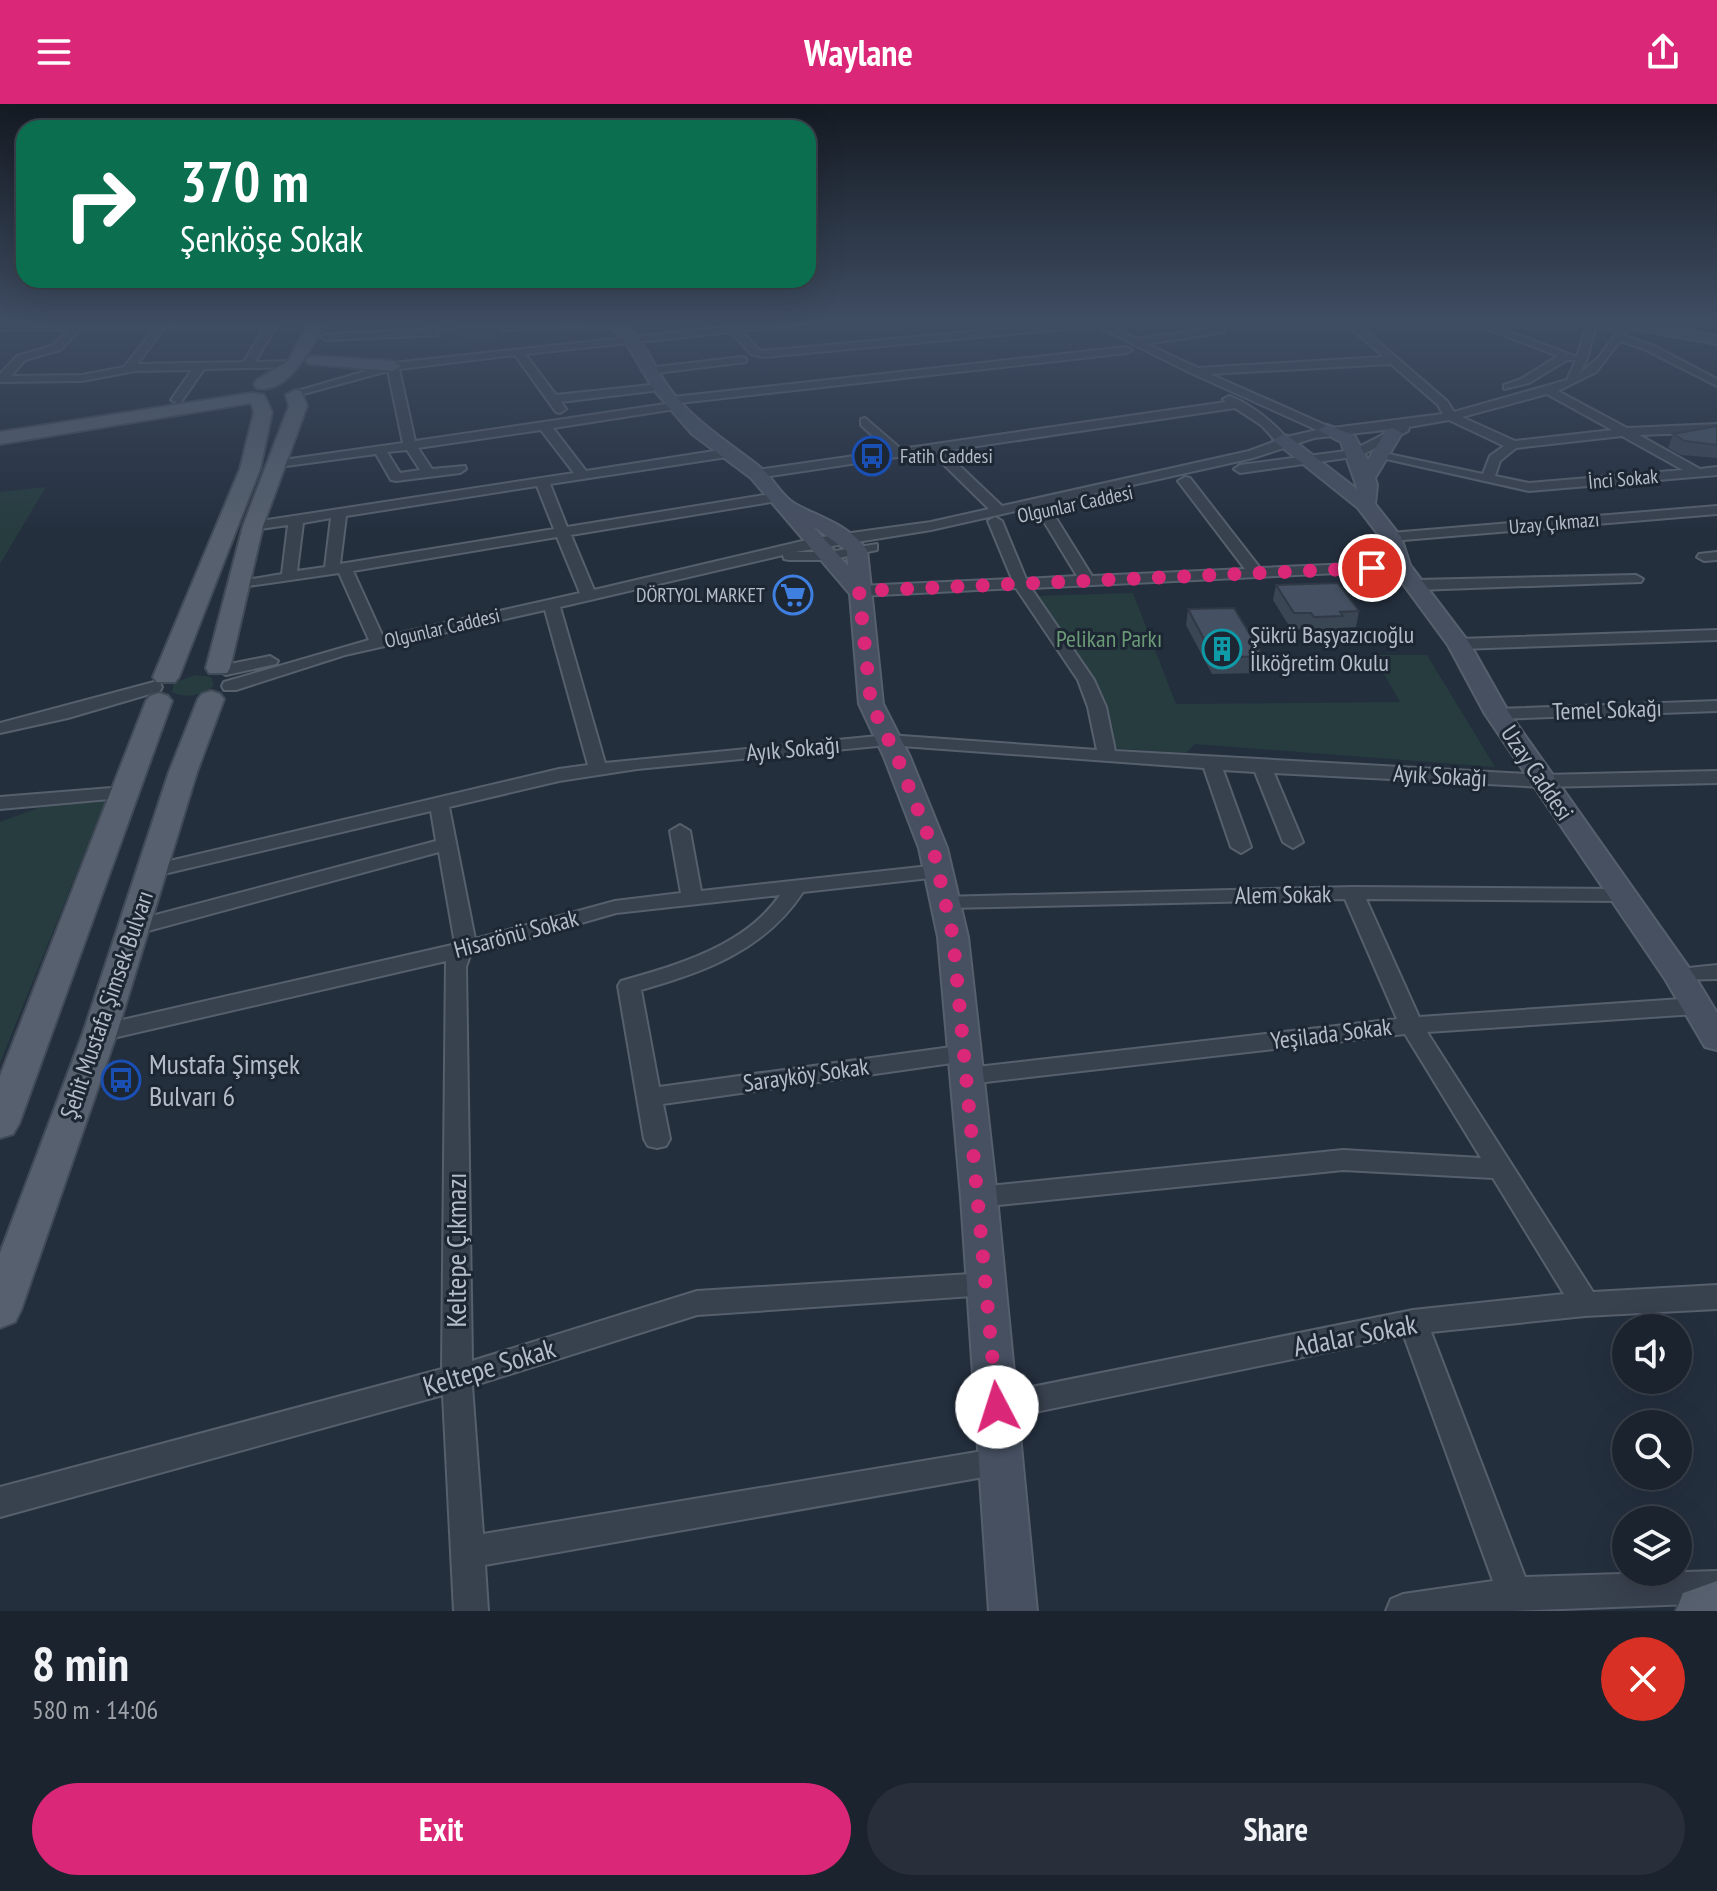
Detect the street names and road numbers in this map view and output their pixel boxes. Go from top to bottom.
street label: İnci Sokak [1587,463,1659,495]
street label: Olgunlar Caddesi [1015,479,1135,529]
street label: Uzay Çıkmazı [1508,506,1600,540]
street label: Olgunlar Caddesi [382,602,502,654]
street label: Temel Sokağı [1552,692,1662,727]
street label: Uzay Caddesi [1494,719,1581,826]
street label: Ayık Sokağı [745,729,841,768]
street label: Ayık Sokağı [1392,758,1488,793]
street label: Alem Sokak [1235,878,1332,911]
street label: Şehit Mustafa Şimsek Bulvarı [53,887,160,1123]
street label: Hisarönü Sokak [450,902,582,965]
street label: Yeşilada Sokak [1269,1011,1394,1056]
street label: Sarayköy Sokak [741,1050,871,1099]
street label: Keltepe Çıkmazı [437,1173,474,1327]
street label: Adalar Sokak [1290,1304,1420,1365]
street label: Keltepe Sokak [418,1329,560,1404]

